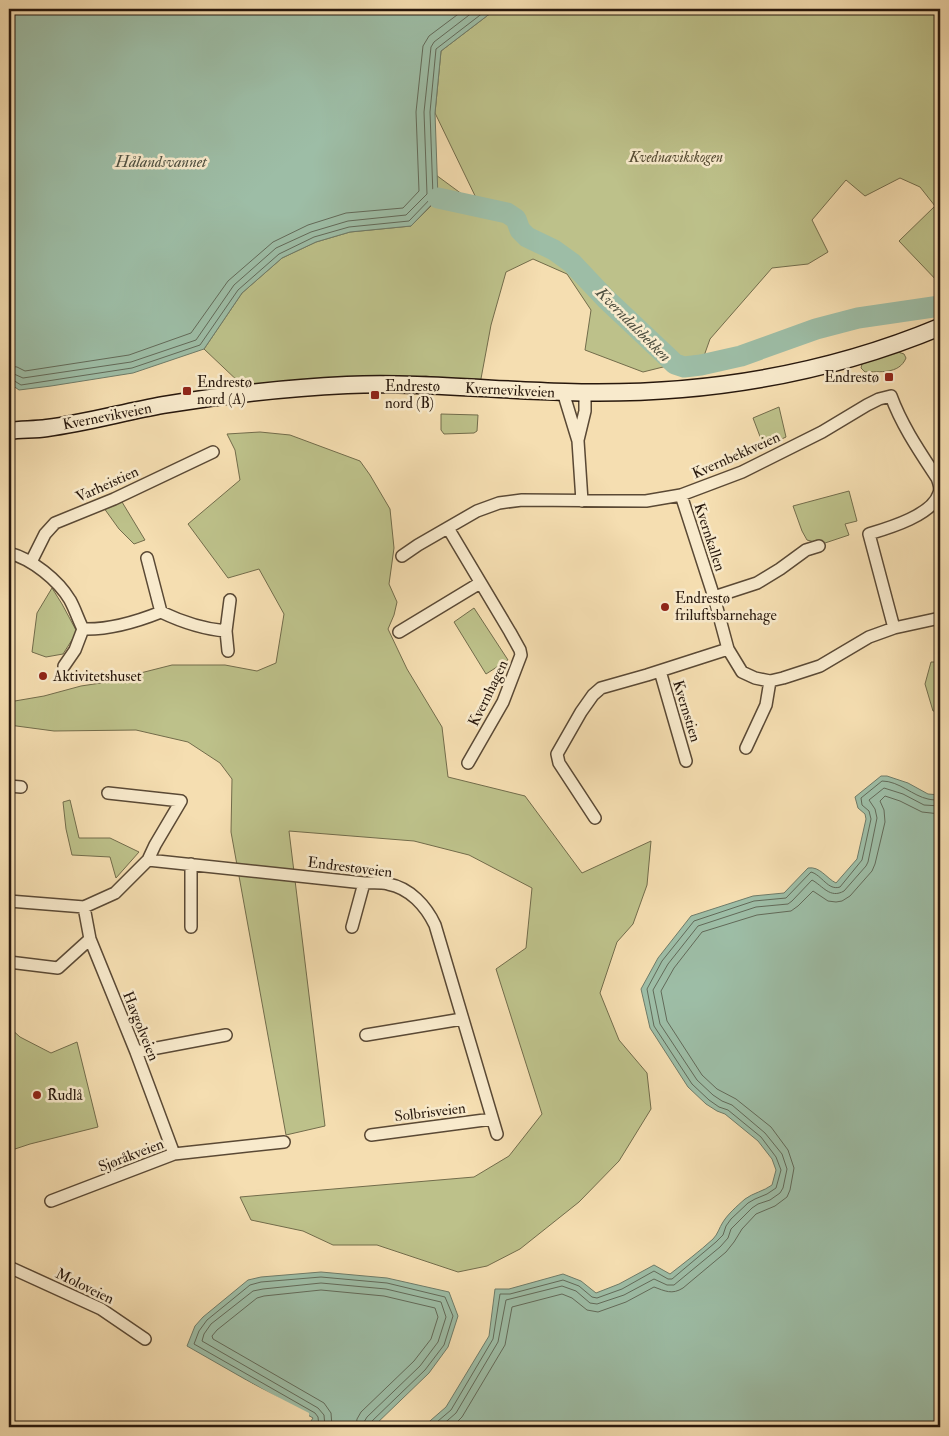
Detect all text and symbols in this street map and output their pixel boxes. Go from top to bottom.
park label: Kvednavikskogen [628,148,723,167]
water label: Hålandsvannet [114,152,208,172]
water label: Kverndalsbekken [591,282,675,366]
place label: Endrestø [824,368,879,387]
marker: Endrestø [883,371,895,383]
place label: Endrestø nord (A) [197,373,252,409]
place label: Endrestø nord (B) [385,377,440,413]
street label: Kvernevikveien [464,379,556,402]
marker: Endrestø nord (A) [181,385,193,397]
marker: Endrestø nord (B) [369,389,381,401]
street label: Kvernevikveien [61,398,153,434]
street label: Kvernbekkveien [689,428,783,483]
street label: Varheistien [73,462,142,507]
street label: Kvernkallen [690,501,730,574]
place label: Endrestø friluftsbarnehage [675,589,777,625]
marker: Endrestø friluftsbarnehage [659,601,671,613]
street label: Kvernhagen [464,657,513,729]
place label: Aktivitetshuset [52,667,142,686]
marker: Aktivitetshuset [37,670,49,682]
street label: Kvernstien [668,678,705,745]
street label: Endrestøveien [306,853,394,882]
street label: Havgolveien [118,989,163,1064]
place label: Rudlå [47,1086,84,1105]
marker: Rudlå [31,1089,43,1101]
street label: Solbrisveien [393,1099,467,1126]
street label: Sjøråkveien [96,1134,167,1177]
street label: Moloveien [52,1264,117,1309]

